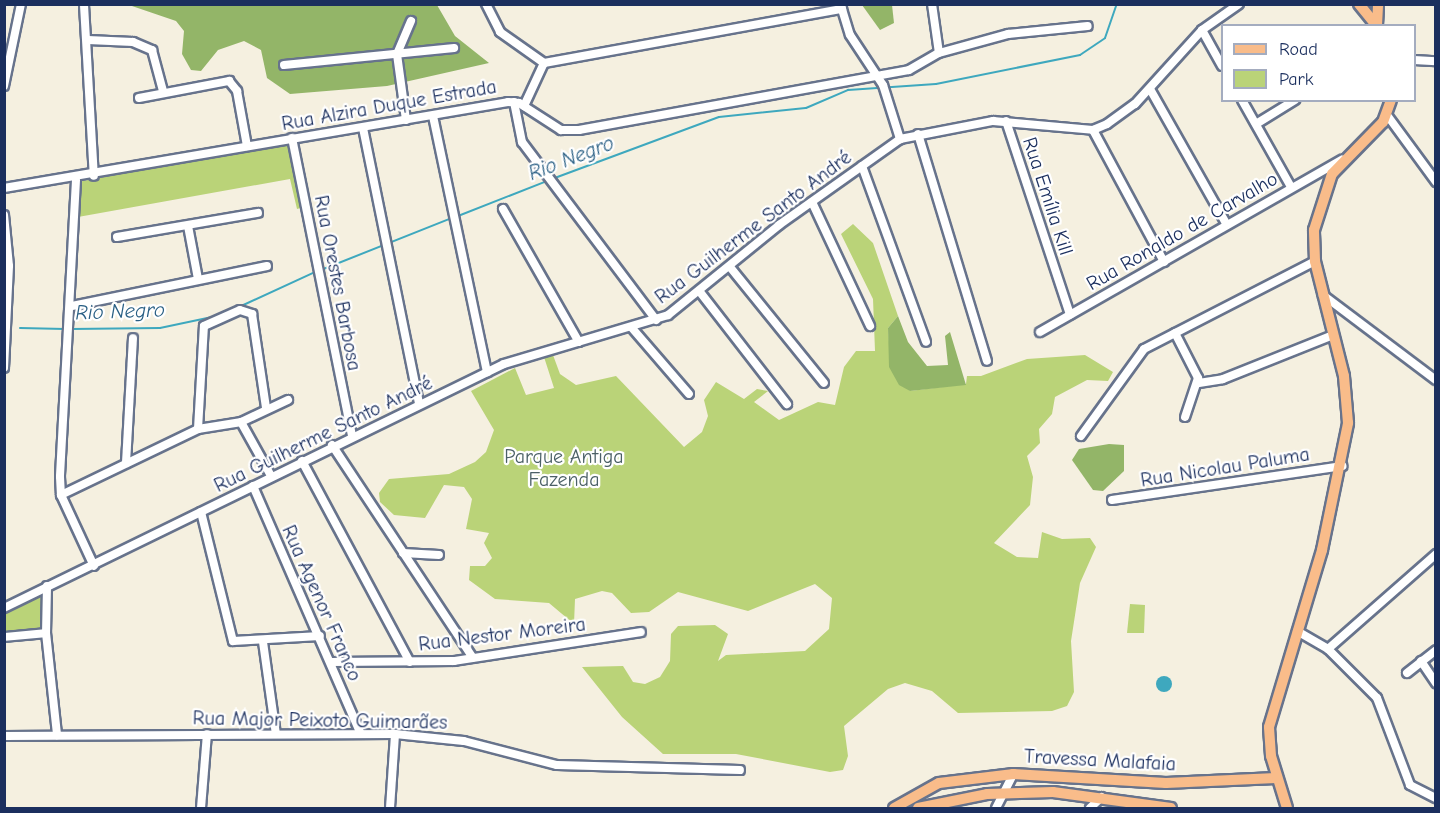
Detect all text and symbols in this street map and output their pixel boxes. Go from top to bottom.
legend [1221,24,1416,102]
text: Road [1279,39,1318,60]
text: Park [1279,69,1313,90]
street label: Rua Alzira Duque Estrada [280,74,498,136]
water label: Rio Negro [525,130,617,186]
street label: Rua Emília Kill [1018,134,1078,258]
street label: Rua Guilherme Santo André [650,145,856,309]
street label: Rua Ronaldo de Carvalho [1082,166,1282,296]
street label: Rua Orestes Barbosa [309,193,367,373]
water label: Rio Negro [75,297,165,325]
street label: Rua Guilherme Santo André [210,371,436,497]
street label: Rua Nicolau Paluma [1139,442,1311,492]
park label: Parque Antiga Fazenda [504,444,624,491]
street label: Rua Agenor Franco [277,521,367,685]
street label: Rua Nestor Moreira [417,612,587,656]
street label: Rua Major Peixoto Guimarães [192,706,448,734]
street label: Travessa Malafaia [1023,744,1177,776]

